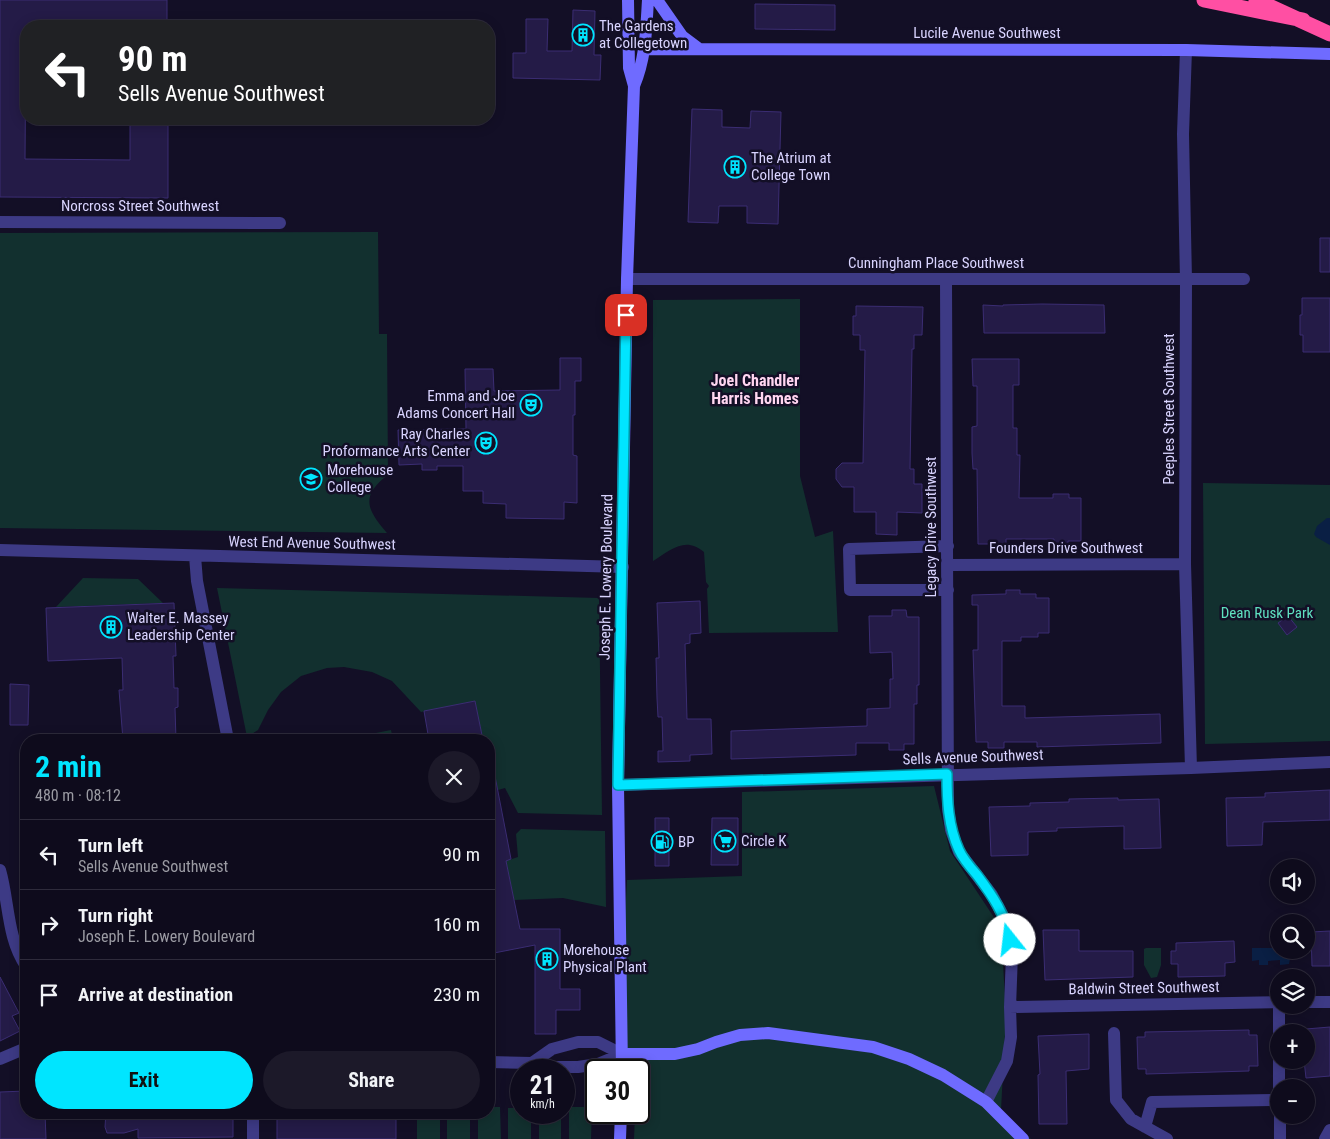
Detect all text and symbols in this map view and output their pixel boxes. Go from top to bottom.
place label: The Gardens at Collegetown [599,17,687,52]
building icon: The Gardens at Collegetown [571,23,595,47]
street label: Lucile Avenue Southwest [913,24,1061,42]
text: 90 m [118,39,187,80]
icon: left [35,40,100,105]
text: Sells Avenue Southwest [118,81,325,106]
place label: The Atrium at College Town [751,149,831,184]
building icon: The Atrium at College Town [723,155,747,179]
street label: Norcross Street Southwest [61,197,219,215]
street label: Cunningham Place Southwest [848,254,1024,272]
pin [605,294,647,336]
icon: arrive [612,301,640,329]
street label: Peeples Street Southwest [1160,333,1178,485]
district label: Joel Chandler Harris Homes [711,371,799,408]
place label: Emma and Joe Adams Concert Hall [397,387,515,422]
theatre icon: Emma and Joe Adams Concert Hall [519,393,543,417]
place label: Ray Charles Proformance Arts Center [323,425,470,460]
theatre icon: Ray Charles Proformance Arts Center [474,431,498,455]
street label: Legacy Drive Southwest [922,456,940,598]
place label: Morehouse College [327,461,393,496]
school or university icon: Morehouse College [299,467,323,491]
street label: Joseph E. Lowery Boulevard [596,494,616,660]
street label: West End Avenue Southwest [228,533,396,553]
street label: Founders Drive Southwest [989,539,1143,557]
park label: Dean Rusk Park [1221,604,1313,622]
place label: Walter E. Massey Leadership Center [127,609,235,644]
building icon: Walter E. Massey Leadership Center [99,615,123,639]
street label: Sells Avenue Southwest [902,746,1044,768]
text: 2 min [35,749,102,784]
button: close [428,751,480,803]
text: 480 m · 08:12 [35,786,121,805]
supermarket icon: Circle K [713,829,737,853]
fuel station icon: BP [650,830,674,854]
place label: Circle K [741,832,787,850]
place label: BP [678,833,695,851]
text: Turn left [78,834,143,857]
icon: left [35,841,63,869]
text: 90 m [443,843,480,866]
text: Sells Avenue Southwest [78,857,228,876]
map controls [1270,859,1315,1124]
button: sound [1270,859,1315,904]
text: Turn right [78,904,153,927]
icon: right [35,911,63,939]
text: 160 m [433,913,480,936]
position arrow [983,913,1035,965]
button: search [1270,914,1315,959]
text: Joseph E. Lowery Boulevard [78,927,255,946]
place label: Morehouse Physical Plant [563,941,647,976]
building icon: Morehouse Physical Plant [535,947,559,971]
button: layers [1270,969,1315,1014]
street label: Baldwin Street Southwest [1068,978,1220,998]
icon: arrive [35,981,63,1009]
text: Arrive at destination [78,983,233,1006]
text: 230 m [433,983,480,1006]
button: + [1270,1024,1315,1069]
button: Exit [35,1051,253,1109]
button: Share [263,1051,480,1109]
speed limit sign: 30 [585,1059,650,1124]
text: 21 [530,1071,555,1100]
button: − [1270,1079,1315,1124]
text: km/h [530,1097,555,1111]

